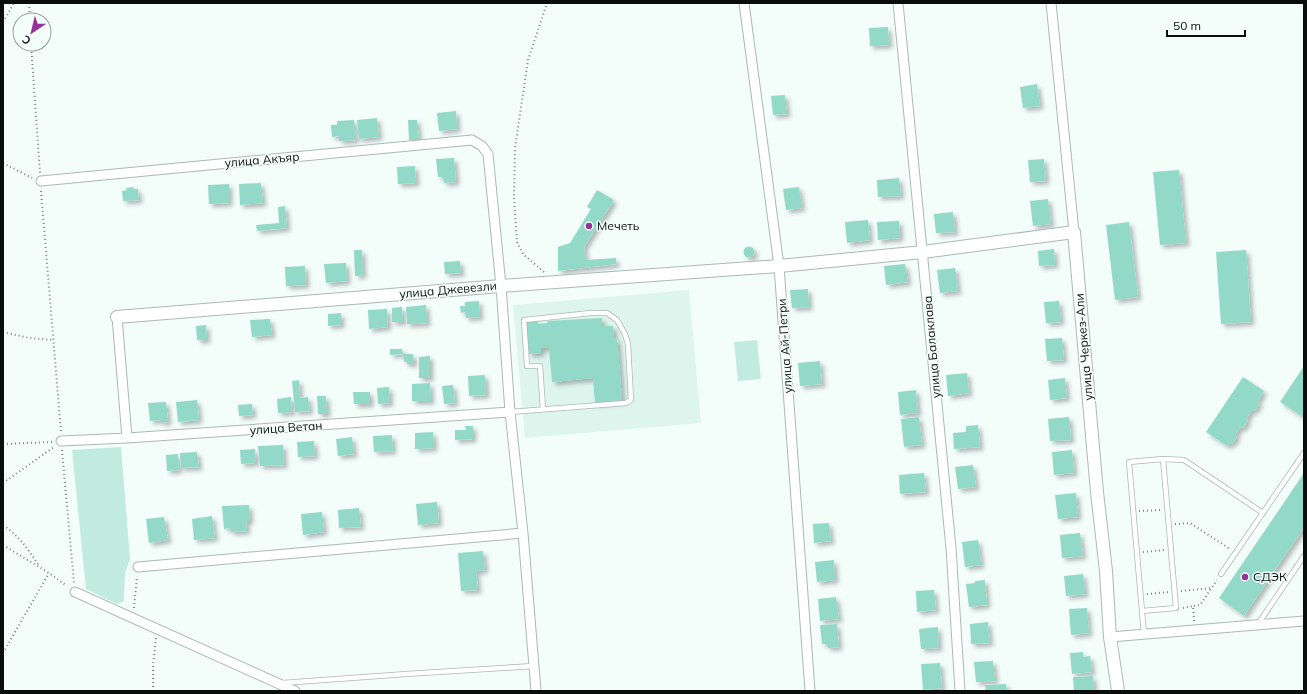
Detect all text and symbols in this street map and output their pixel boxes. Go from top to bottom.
north arrow [12,12,52,52]
scale bar [1167,12,1245,38]
text: 50 m [1173,18,1201,33]
text: С [19,32,33,48]
street label: улица Акъяр [224,149,300,170]
place label: Мечеть [597,218,640,233]
marker: Мечеть [584,221,594,231]
street label: улица Джевезли [399,278,497,301]
street label: улица Черкез-Али [1071,293,1096,401]
street label: улица Балаклава [920,295,943,399]
street label: улица Ай-Петри [774,298,795,394]
street label: улица Ветан [249,417,323,438]
place label: СДЭК [1253,569,1287,584]
marker: СДЭК [1240,572,1250,582]

